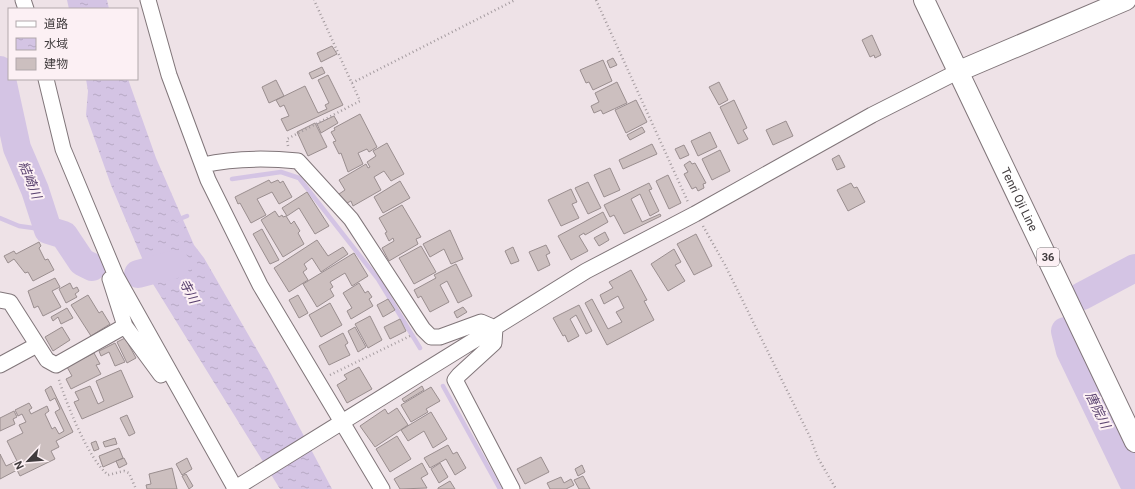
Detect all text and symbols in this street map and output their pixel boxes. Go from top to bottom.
legend [8,8,138,80]
text: 道路 [44,17,68,31]
text: 水域 [44,37,68,51]
text: 建物 [44,57,68,71]
water label: 結崎川 [16,159,45,203]
street label: Tenri Oji Line [998,165,1040,234]
road number: 36 [1037,248,1059,266]
water label: 寺川 [176,276,203,308]
water label: 唐院川 [1083,389,1114,433]
north arrow [8,441,48,481]
text: N [12,459,27,472]

